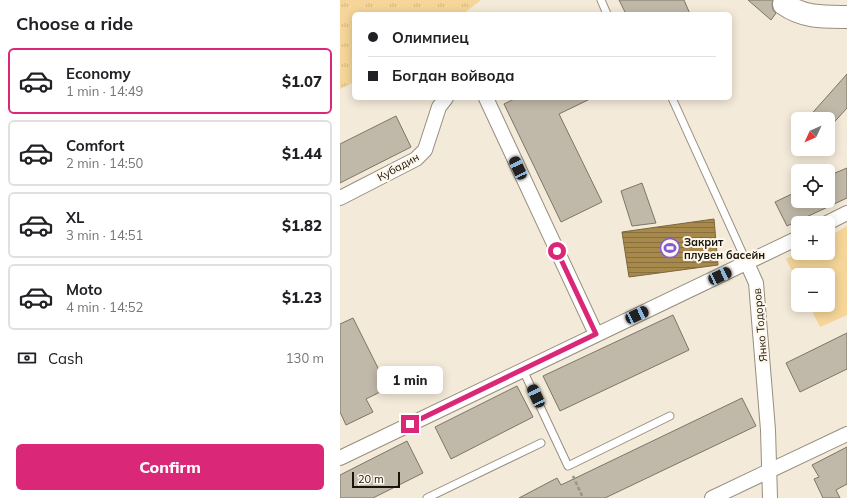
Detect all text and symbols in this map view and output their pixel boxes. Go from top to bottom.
text: Choose a ride [16,12,133,35]
text: Олимпиец [392,28,469,47]
icon: car [18,63,54,99]
text: Economy [66,64,131,83]
text: Богдан войвода [392,66,515,85]
text: $1.07 [282,72,322,91]
text: 1 min · 14:49 [66,83,143,99]
north arrow [791,112,835,156]
map controls [791,112,835,312]
icon: car [18,135,54,171]
text: Comfort [66,136,124,155]
text: $1.44 [282,144,322,163]
street label: Кубадин [375,150,421,184]
text: 2 min · 14:50 [66,155,143,171]
car [507,155,529,181]
button: locate [791,164,835,208]
icon: car [18,207,54,243]
text: XL [66,208,84,227]
text: $1.82 [282,216,322,235]
button: + [791,216,835,260]
text: 3 min · 14:51 [66,227,143,243]
place label: Закрит плувен басейн [684,235,765,262]
sports icon: Закрит плувен басейн [659,237,681,259]
route start [548,242,566,260]
car [707,265,733,287]
button: − [791,268,835,312]
icon: car [18,279,54,315]
text: Moto [66,280,102,299]
text: $1.23 [282,288,322,307]
street label: Янко Тодоров [750,288,770,362]
text: 4 min · 14:52 [66,299,143,315]
car [624,304,650,326]
icon: cash [16,347,38,369]
text: Cash [48,349,83,368]
text: 130 m [286,350,324,366]
callout: 1 min [377,366,443,394]
text: 1 min [393,372,427,388]
car [525,383,547,409]
route end [401,415,419,433]
button: Confirm [16,444,324,490]
scale bar [352,470,400,489]
text: 20 m [358,472,384,486]

